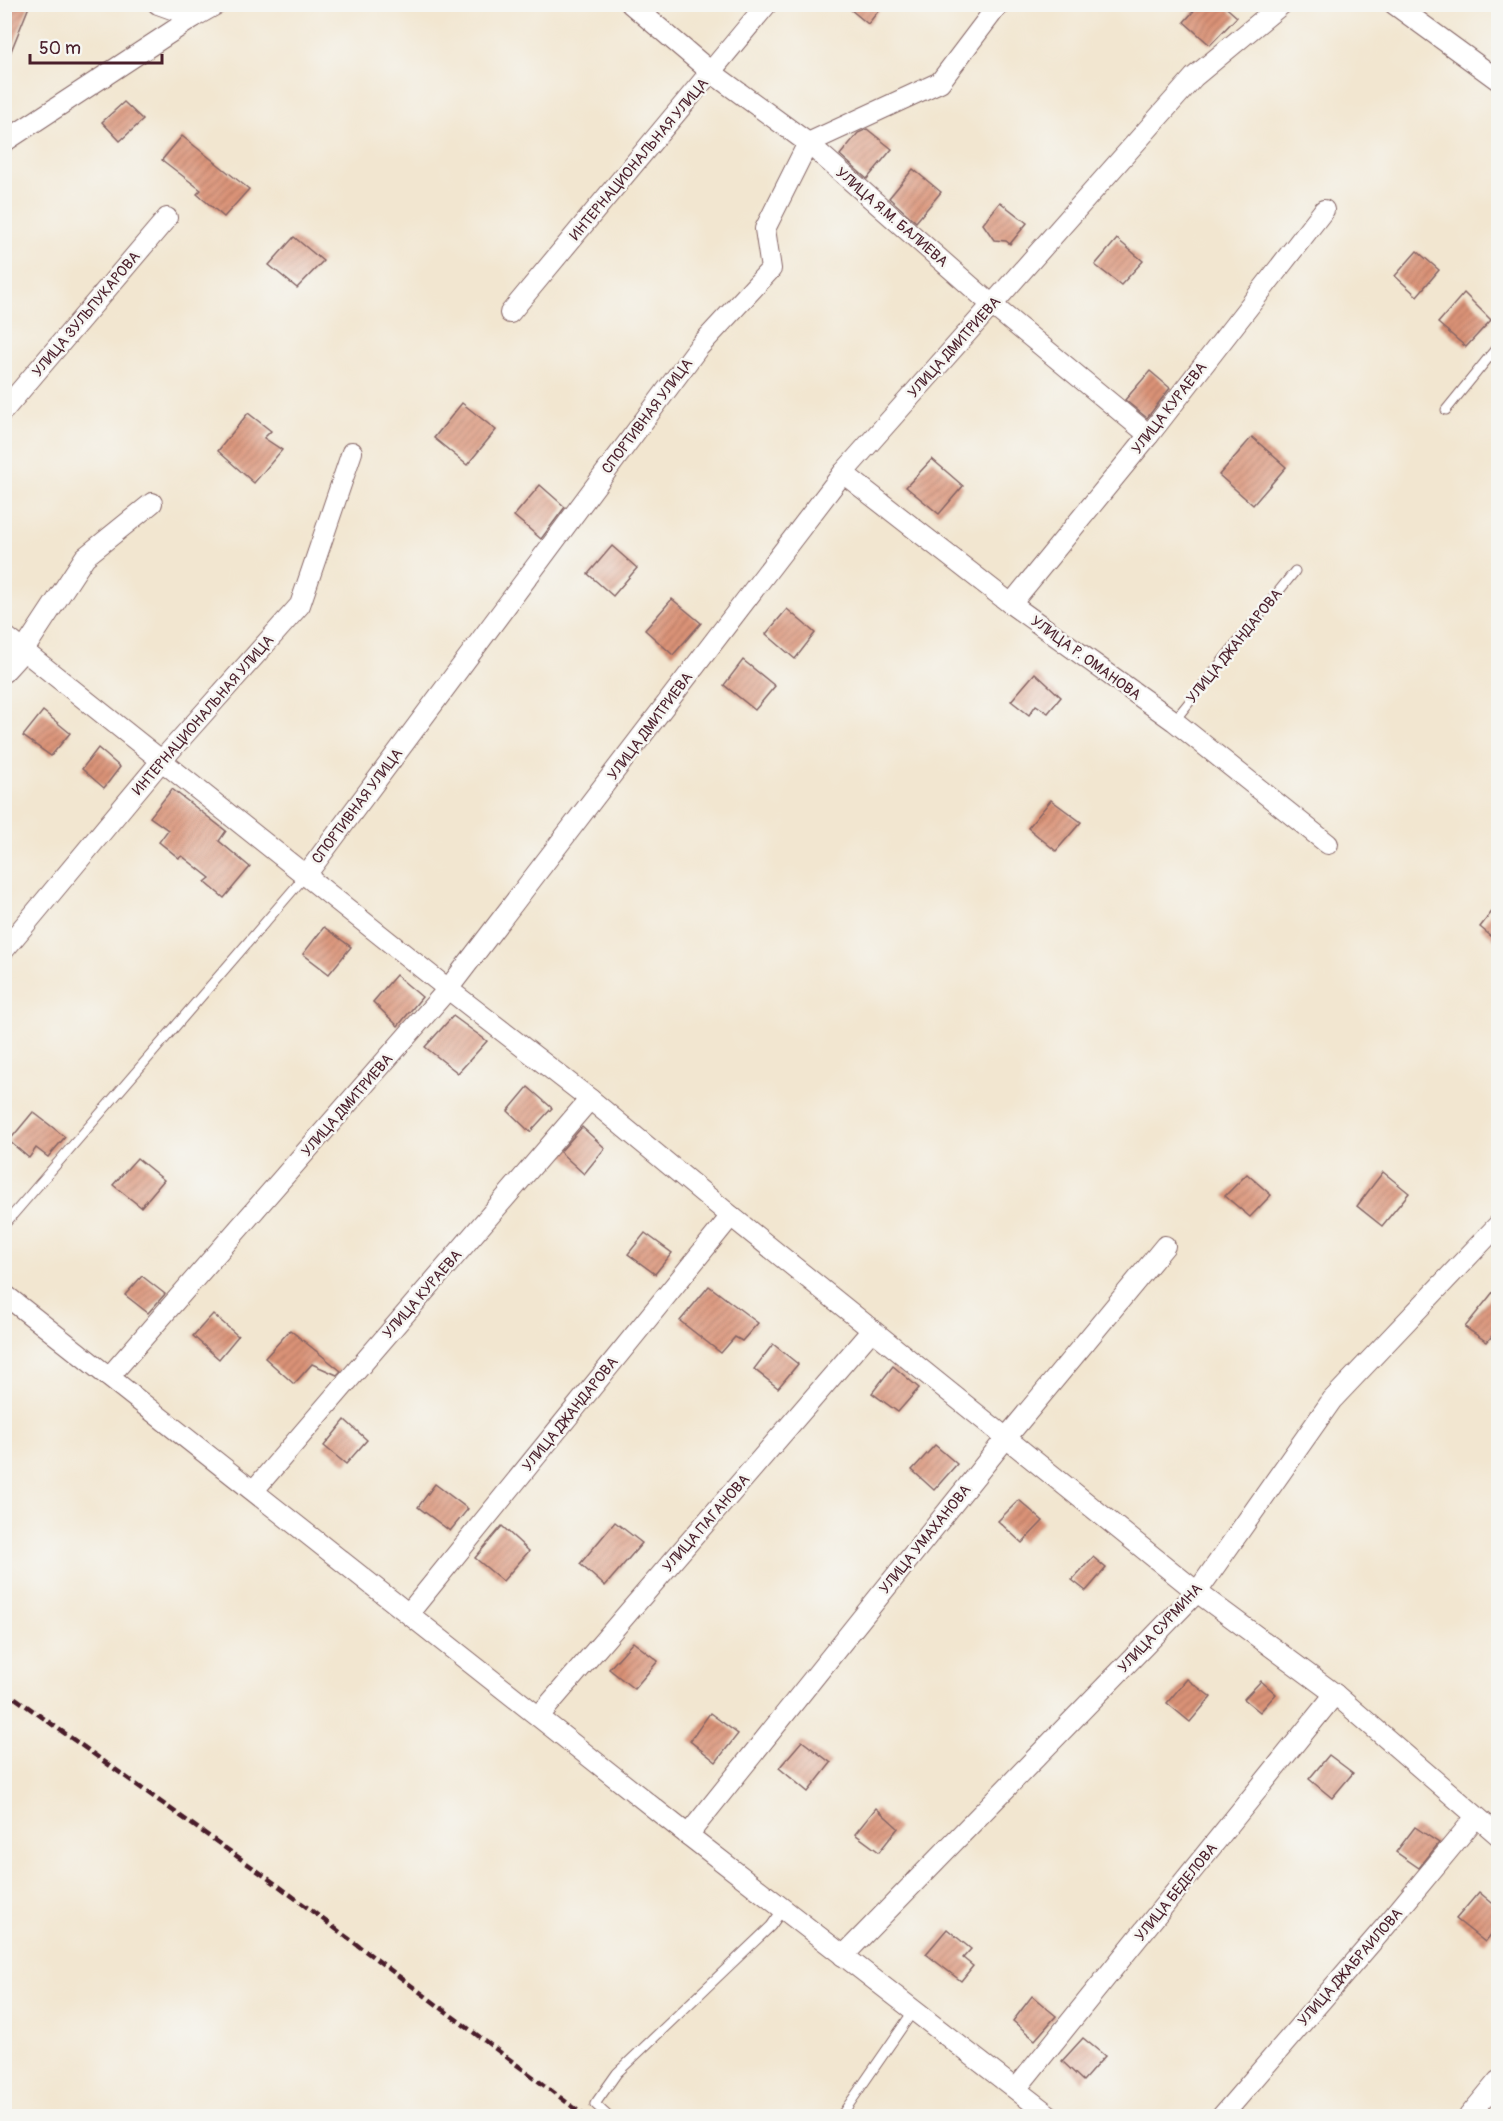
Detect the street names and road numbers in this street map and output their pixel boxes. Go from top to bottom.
street label: ИНТЕРНАЦИОНАЛЬНАЯ УЛИЦА [566,74,713,244]
street label: УЛИЦА Я.М. БАЛИЕВА [832,163,952,272]
street label: УЛИЦА ЗУЛЬПУКАРОВА [28,247,145,381]
street label: УЛИЦА ДМИТРИЕВА [904,292,1005,402]
street label: СПОРТИВНАЯ УЛИЦА [598,355,697,478]
street label: УЛИЦА КУРАЕВА [1128,358,1211,458]
street label: УЛИЦА ДЖАНДАРОВА [1182,585,1287,707]
street label: УЛИЦА Р. ОМАНОВА [1027,612,1145,705]
street label: ИНТЕРНАЦИОНАЛЬНАЯ УЛИЦА [129,631,278,799]
street label: УЛИЦА ДМИТРИЕВА [604,668,697,784]
street label: СПОРТИВНАЯ УЛИЦА [308,745,407,868]
street label: УЛИЦА ДМИТРИЕВА [297,1050,397,1161]
street label: УЛИЦА КУРАЕВА [379,1246,466,1343]
street label: УЛИЦА ДЖАНДАРОВА [518,1353,623,1475]
street label: УЛИЦА ПАГАНОВА [659,1470,754,1576]
street label: УЛИЦА УМАХАНОВА [875,1481,975,1598]
street label: УЛИЦА СУРМИНА [1114,1579,1207,1677]
street label: УЛИЦА БЕДЕЛОВА [1131,1839,1222,1945]
street label: УЛИЦА ДЖАБРАИЛОВА [1294,1904,1407,2030]

